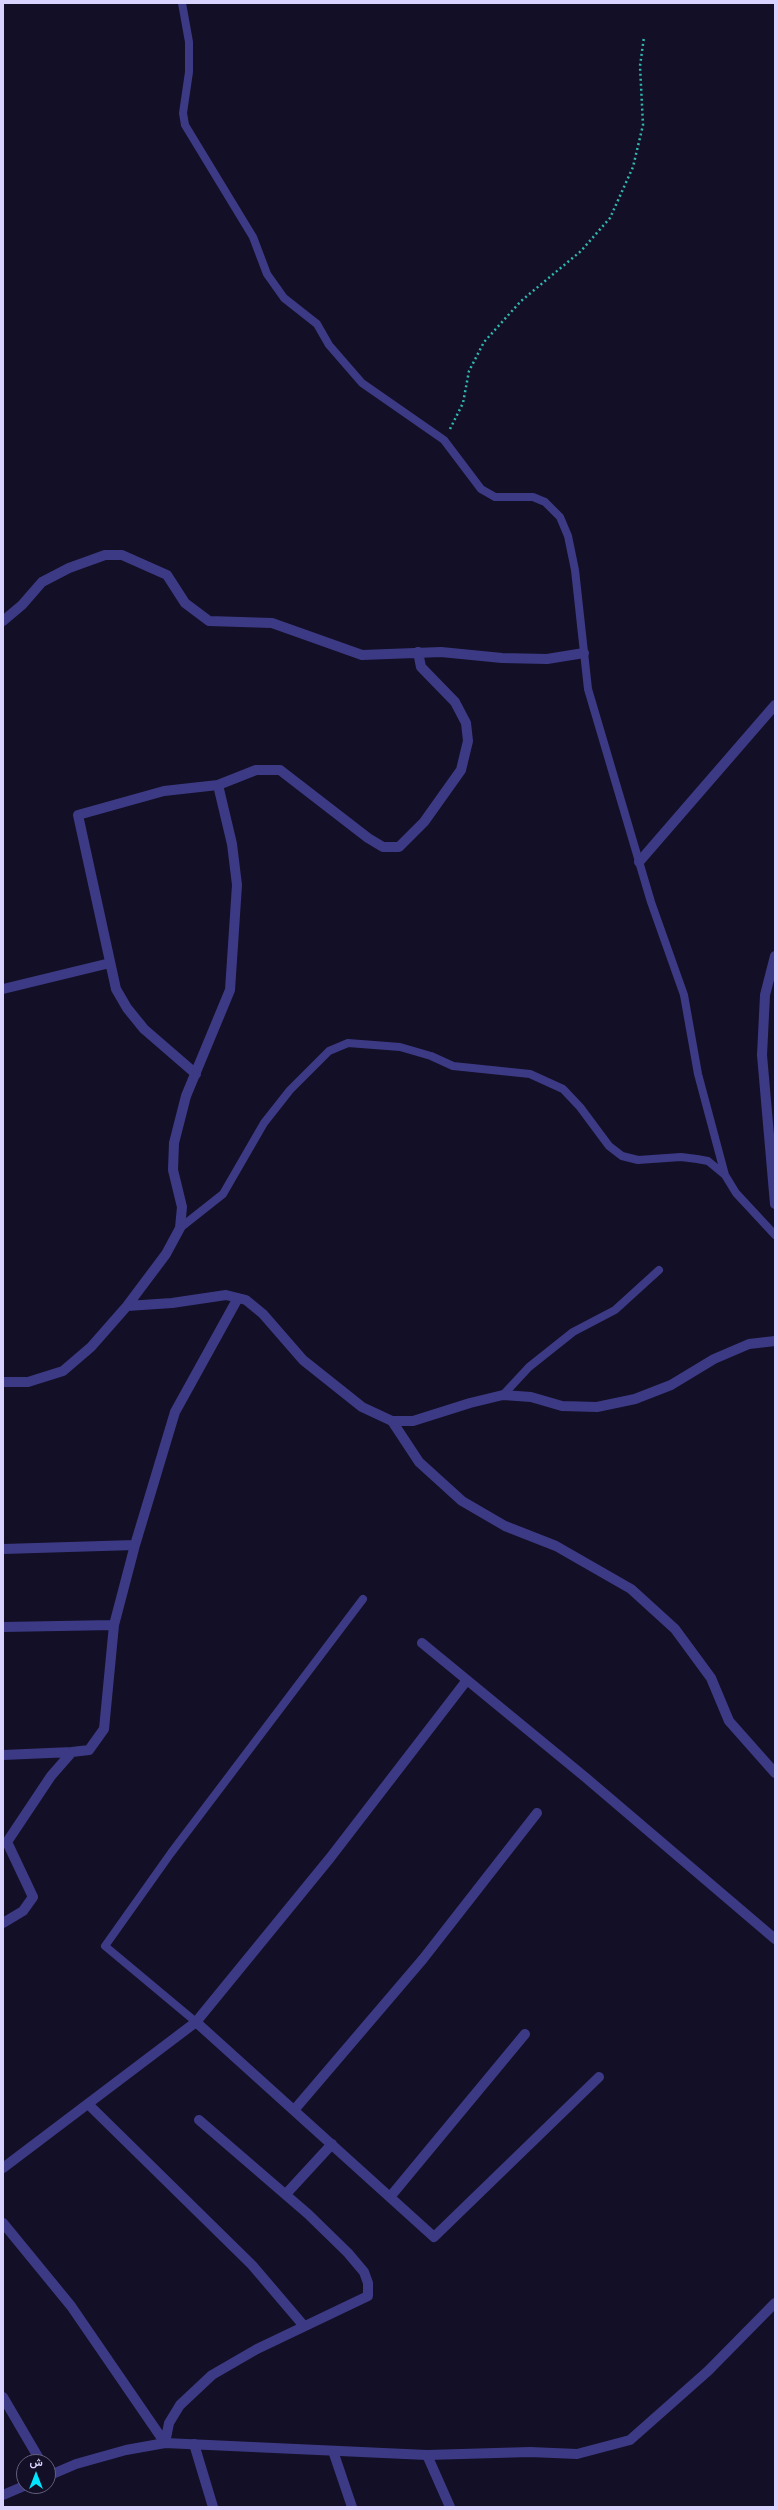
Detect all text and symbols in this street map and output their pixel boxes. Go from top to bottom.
north arrow [16,2454,56,2494]
text: ش [29,2456,43,2469]

